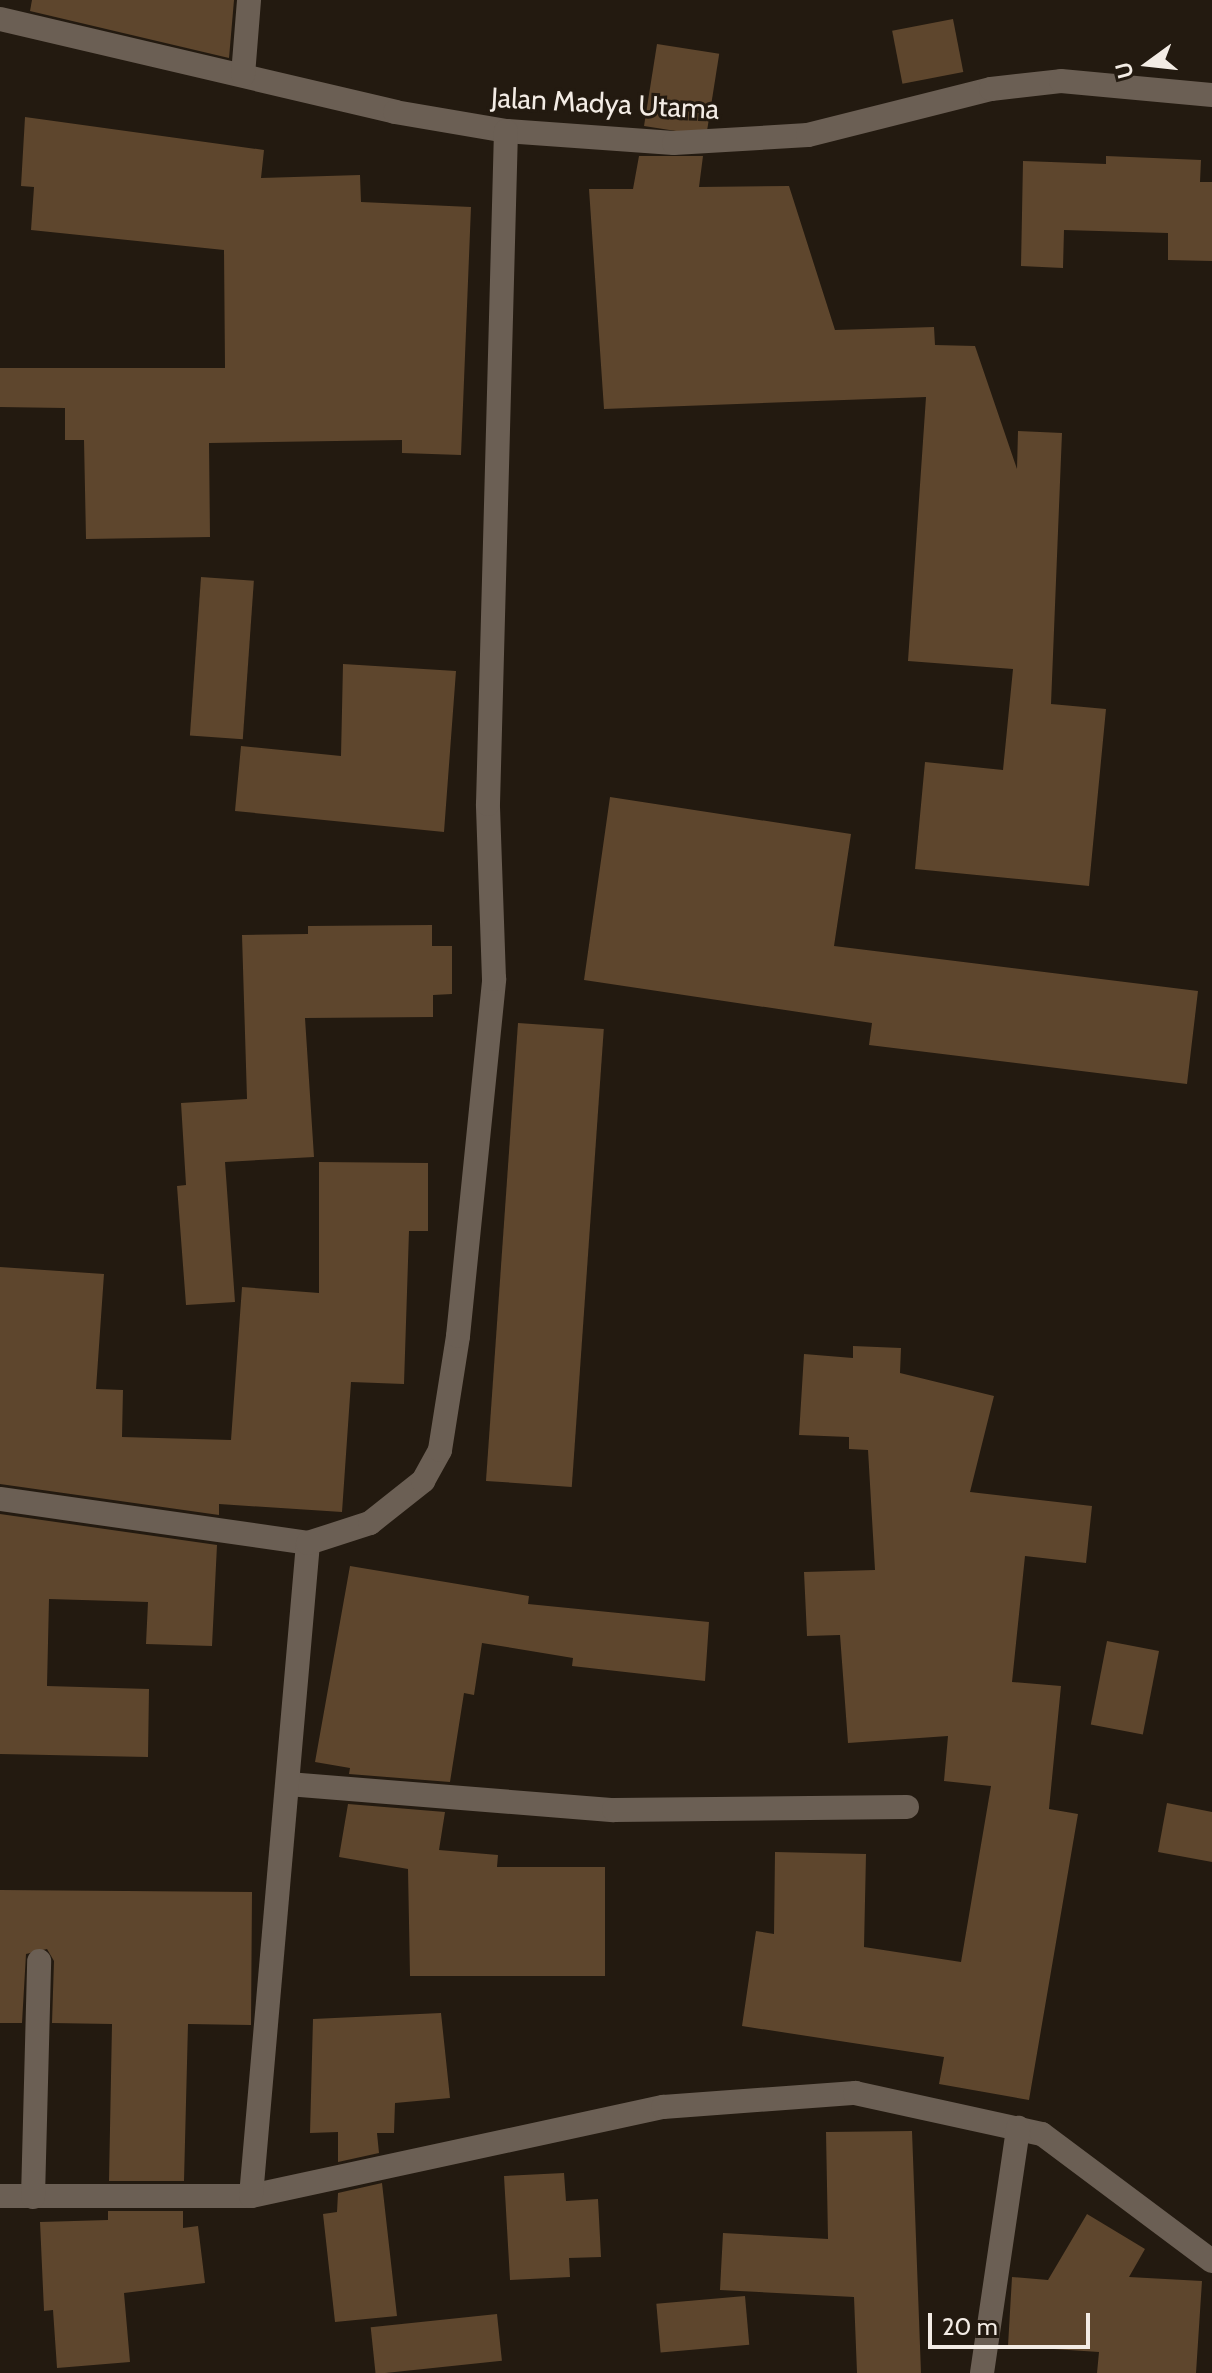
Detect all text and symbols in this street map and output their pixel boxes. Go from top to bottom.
north arrow [1108,24,1188,104]
text: U [1109,59,1139,81]
street label: Jalan Madya Utama [490,80,720,126]
scale bar [932,2297,1094,2347]
text: 20 m [942,2312,998,2341]

